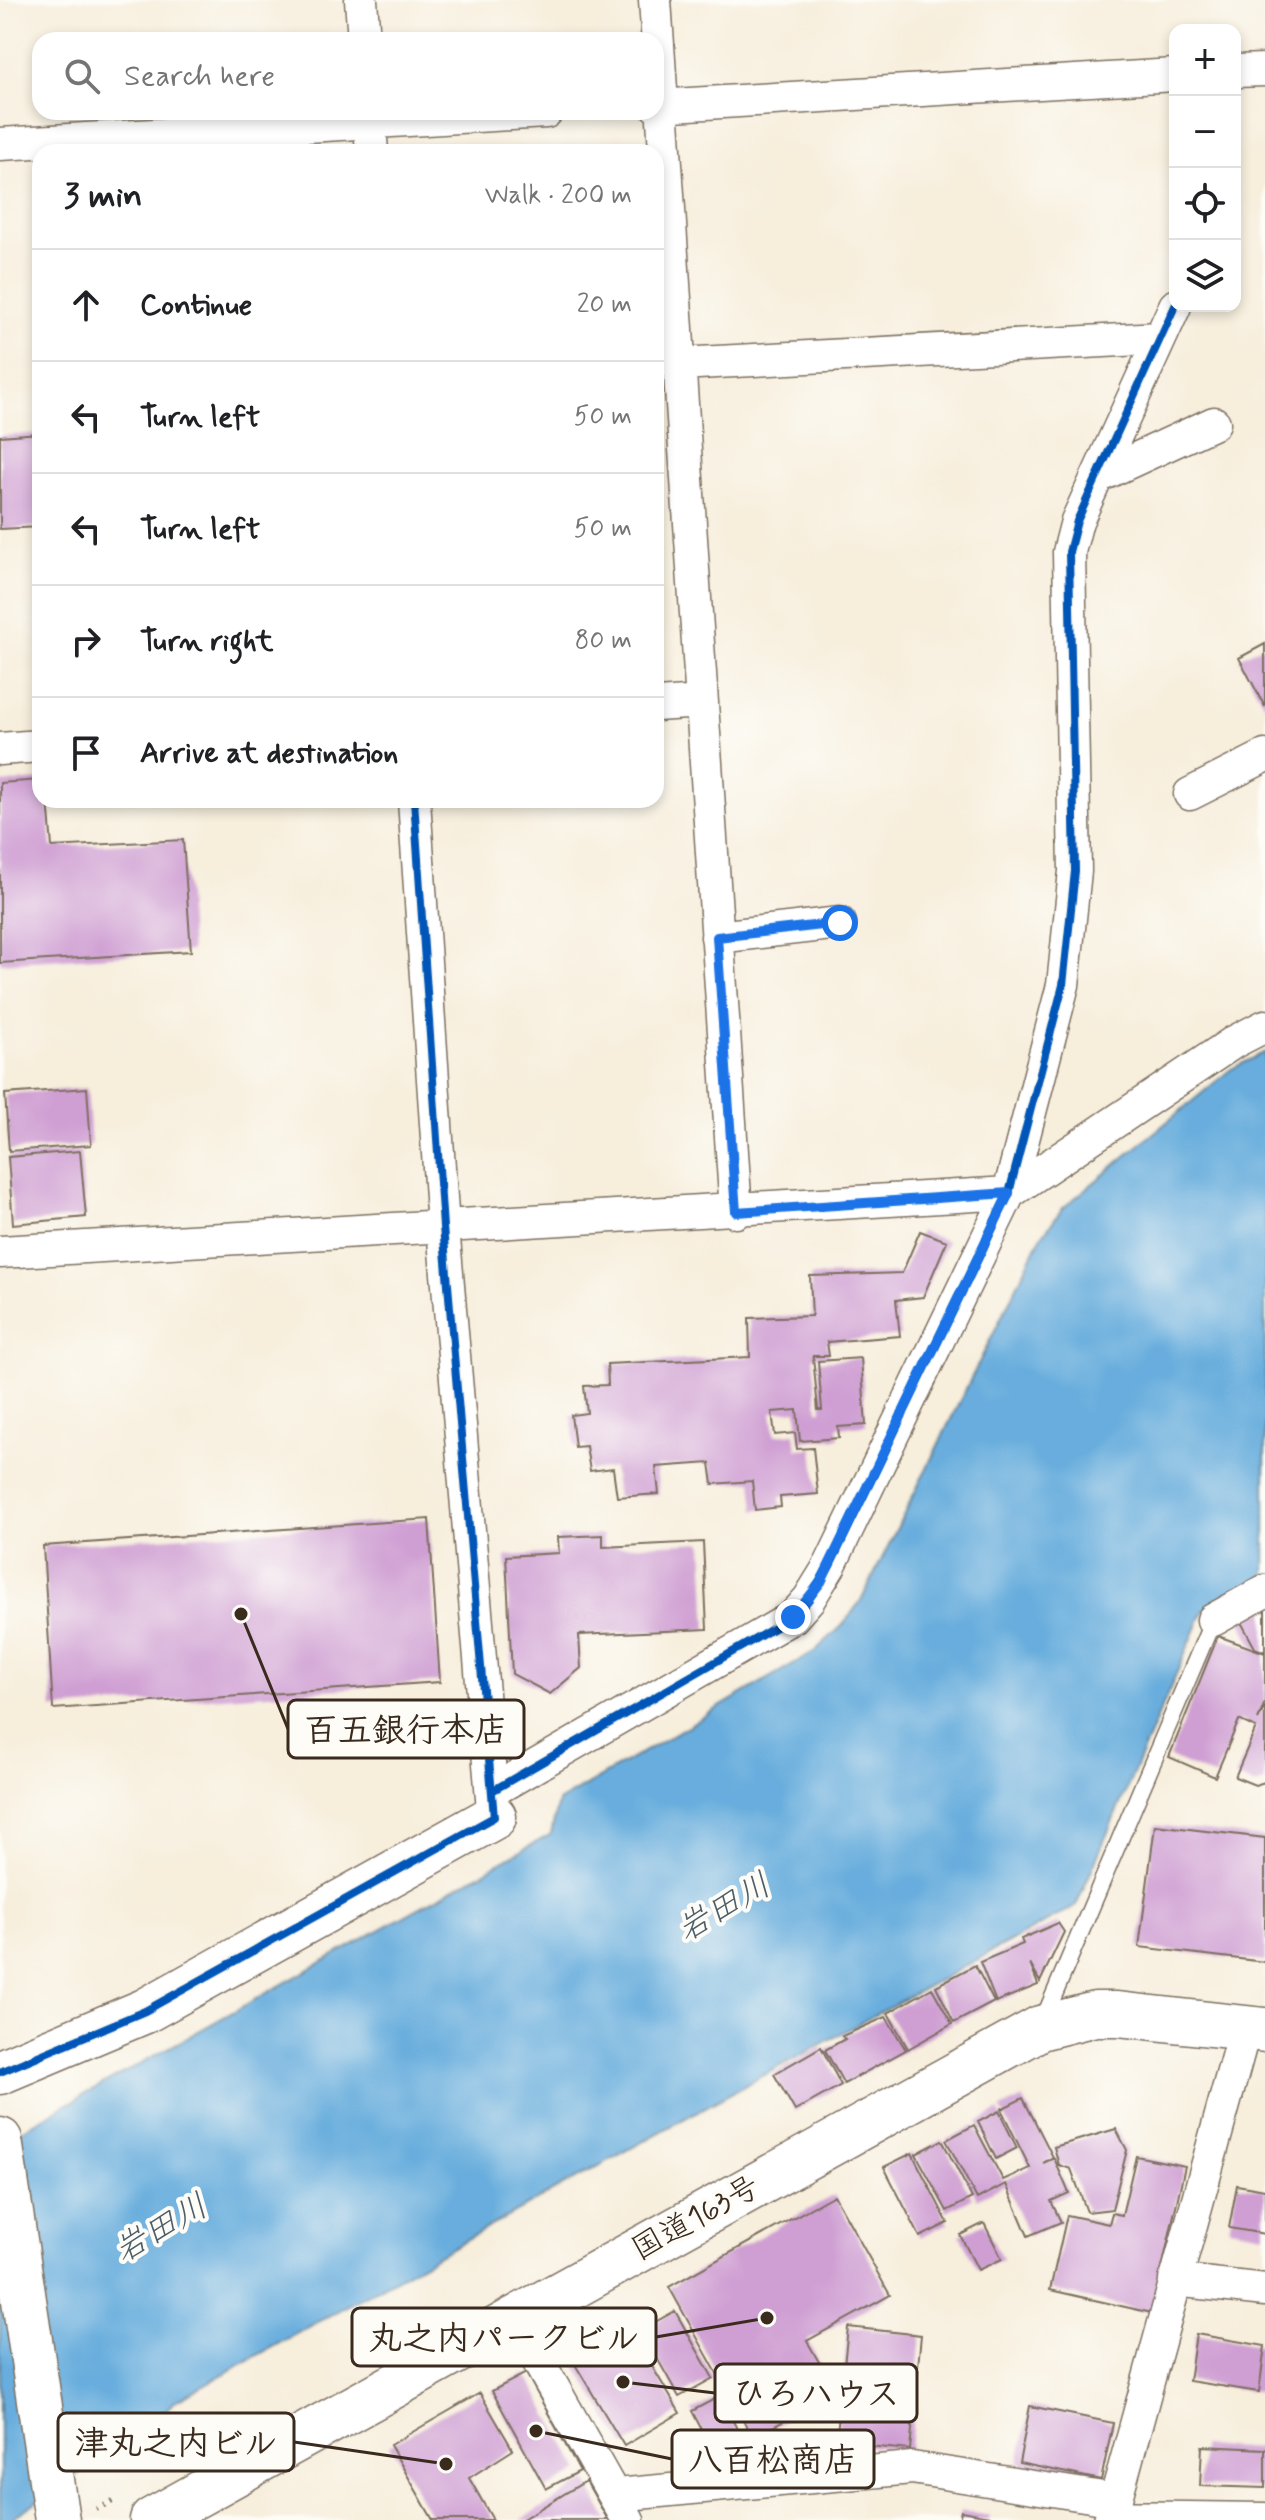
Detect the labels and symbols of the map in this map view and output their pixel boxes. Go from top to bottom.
route start [822,905,858,941]
route end [775,1599,811,1635]
callout: 百五銀行本店 [288,1700,524,1758]
text: 百五銀行本店 [304,1709,508,1754]
water label: 岩田川 [669,1863,780,1953]
street label: 国道163号 [624,2166,768,2271]
water label: 岩田川 [106,2184,217,2274]
callout: 丸之内パークビル [352,2308,656,2366]
text: 丸之内パークビル [368,2317,640,2362]
callout: ひろハウス [715,2364,917,2422]
text: ひろハウス [732,2373,900,2418]
callout: 津丸之内ビル [58,2413,294,2471]
text: 津丸之内ビル [74,2422,278,2467]
callout: 八百松商店 [672,2430,874,2488]
text: 八百松商店 [688,2439,858,2484]

